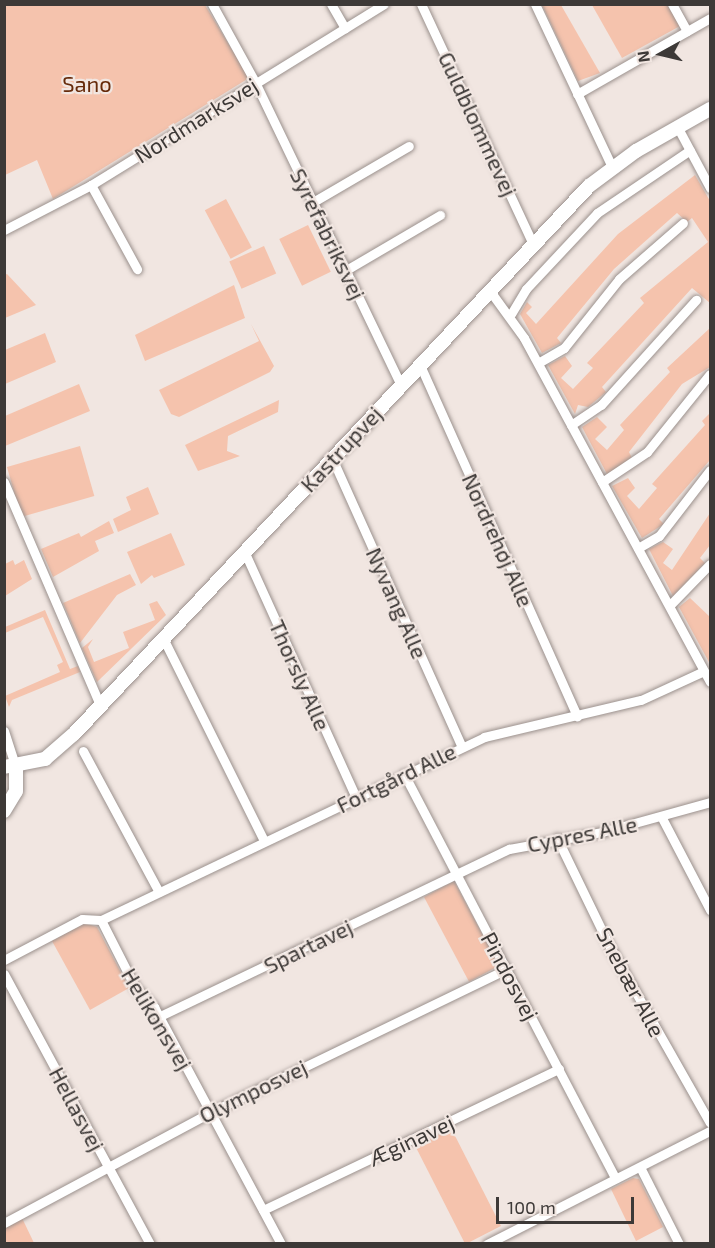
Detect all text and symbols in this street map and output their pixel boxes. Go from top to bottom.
north arrow [631,24,691,84]
street label: Guldblommevej [433,48,523,200]
text: N [632,50,653,64]
park label: Sano [62,71,112,97]
street label: Nordmarksvej [129,72,263,168]
street label: Syrefabriksvej [285,164,371,304]
street label: Kastrupvej [295,401,387,497]
street label: Nordrehøj Alle [457,469,539,611]
street label: Nyvang Alle [361,543,433,663]
street label: Thorsly Alle [264,615,336,735]
street label: Fortgård Alle [332,738,460,818]
street label: Cypres Alle [525,810,639,858]
street label: Spartavej [259,913,357,979]
street label: Snebær Alle [591,922,671,1042]
street label: Pindosvej [476,927,544,1025]
street label: Helikonsvej [116,963,198,1075]
street label: Olymposvej [195,1054,311,1128]
street label: Hellasvej [44,1062,110,1156]
street label: Æginavej [364,1109,458,1171]
scale bar [499,1185,637,1223]
text: 100 m [507,1196,556,1218]

